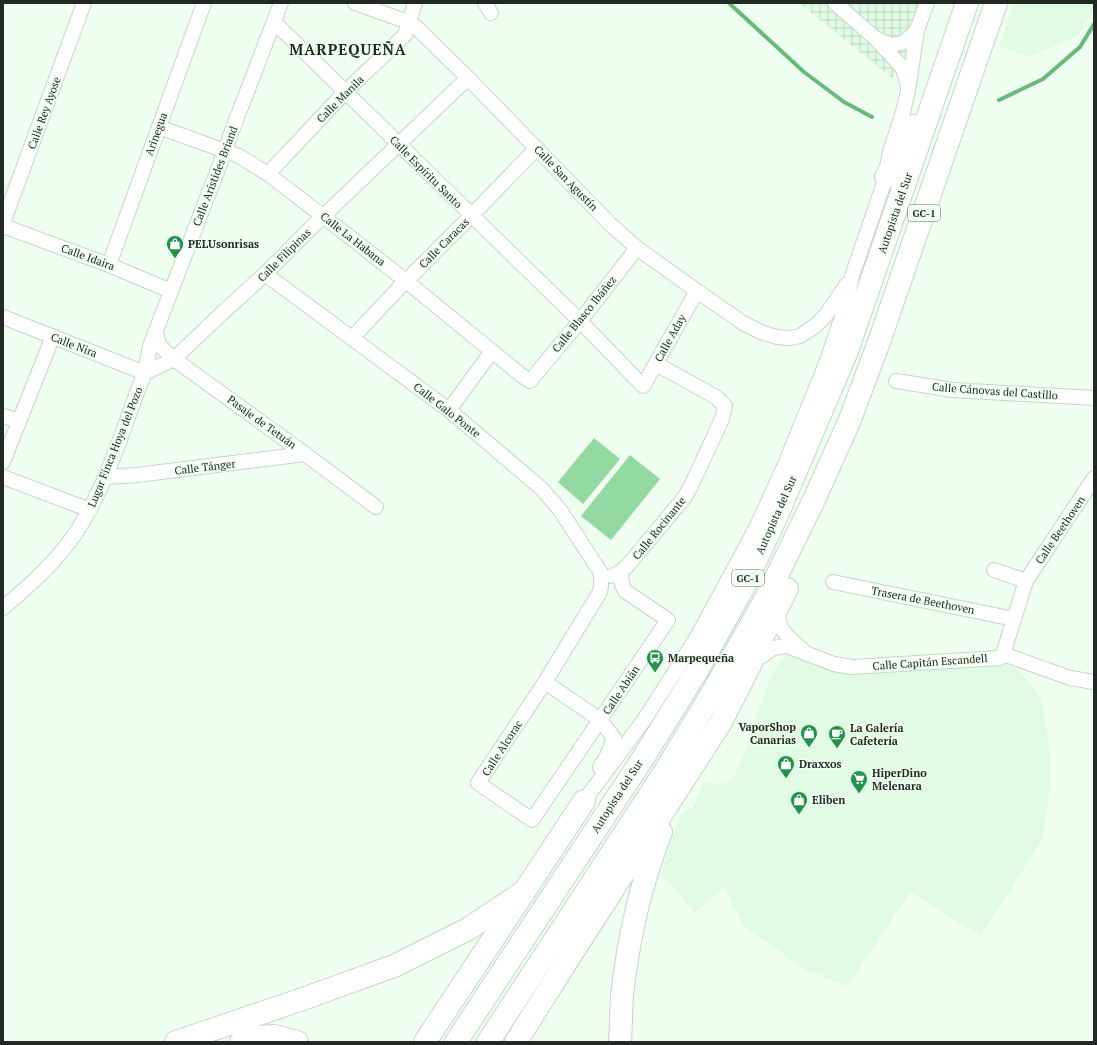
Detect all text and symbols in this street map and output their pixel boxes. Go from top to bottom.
district label: MARPEQUEÑA [289,39,407,59]
street label: Calle Manila [313,72,367,126]
street label: Calle Rey Ayose [24,74,64,151]
street label: Arinegua [142,110,170,157]
street label: Calle Arístides Briand [189,124,241,228]
street label: Calle Espíritu Santo [387,133,465,211]
street label: Calle San Agustín [531,142,601,214]
street label: Autopista del Sur [875,170,916,255]
road number: GC-1 [908,205,940,221]
street label: Calle La Habana [318,209,389,269]
street label: Calle Caracas [416,215,472,271]
street label: Calle Filipinas [254,225,314,285]
shop icon: PELUsonrisas [165,234,185,259]
place label: PELUsonrisas [188,237,259,251]
street label: Calle Idaira [59,241,117,273]
street label: Calle Blasco Ibáñez [549,273,619,355]
street label: Calle Aday [651,311,689,364]
street label: Calle Nira [49,330,100,360]
street label: Calle Galo Ponte [411,380,484,441]
street label: Calle Cánovas del Castillo [932,380,1058,402]
street label: Lugar Finca Hoya del Pozo [84,385,146,509]
street label: Pasaje de Tetuán [225,392,300,452]
street label: Calle Tánger [174,456,237,478]
street label: Autopista del Sur [752,473,800,557]
street label: Calle Rocinante [629,493,689,562]
street label: Calle Beethoven [1032,493,1088,567]
road number: GC-1 [732,570,764,586]
street label: Trasera de Beethoven [870,583,976,617]
bus stop icon: Marpequeña [645,648,665,673]
place label: Marpequeña [668,651,734,665]
street label: Calle Capitán Escandell [872,651,988,673]
street label: Calle Abián [599,662,643,717]
street label: Calle Alcorac [479,717,525,779]
place label: VaporShop Canarias [738,720,796,747]
place label: La Galería Cafetería [850,721,904,748]
shop icon: VaporShop Canarias [799,723,819,748]
cafe icon: La Galería Cafetería [827,724,847,749]
shop icon: Draxxos [776,754,796,779]
street label: Autopista del Sur [588,756,646,835]
place label: Draxxos [799,757,842,771]
place label: HiperDino Melenara [872,766,927,793]
supermarket icon: HiperDino Melenara [849,769,869,794]
shop icon: Eliben [789,790,809,815]
place label: Eliben [812,793,845,807]

